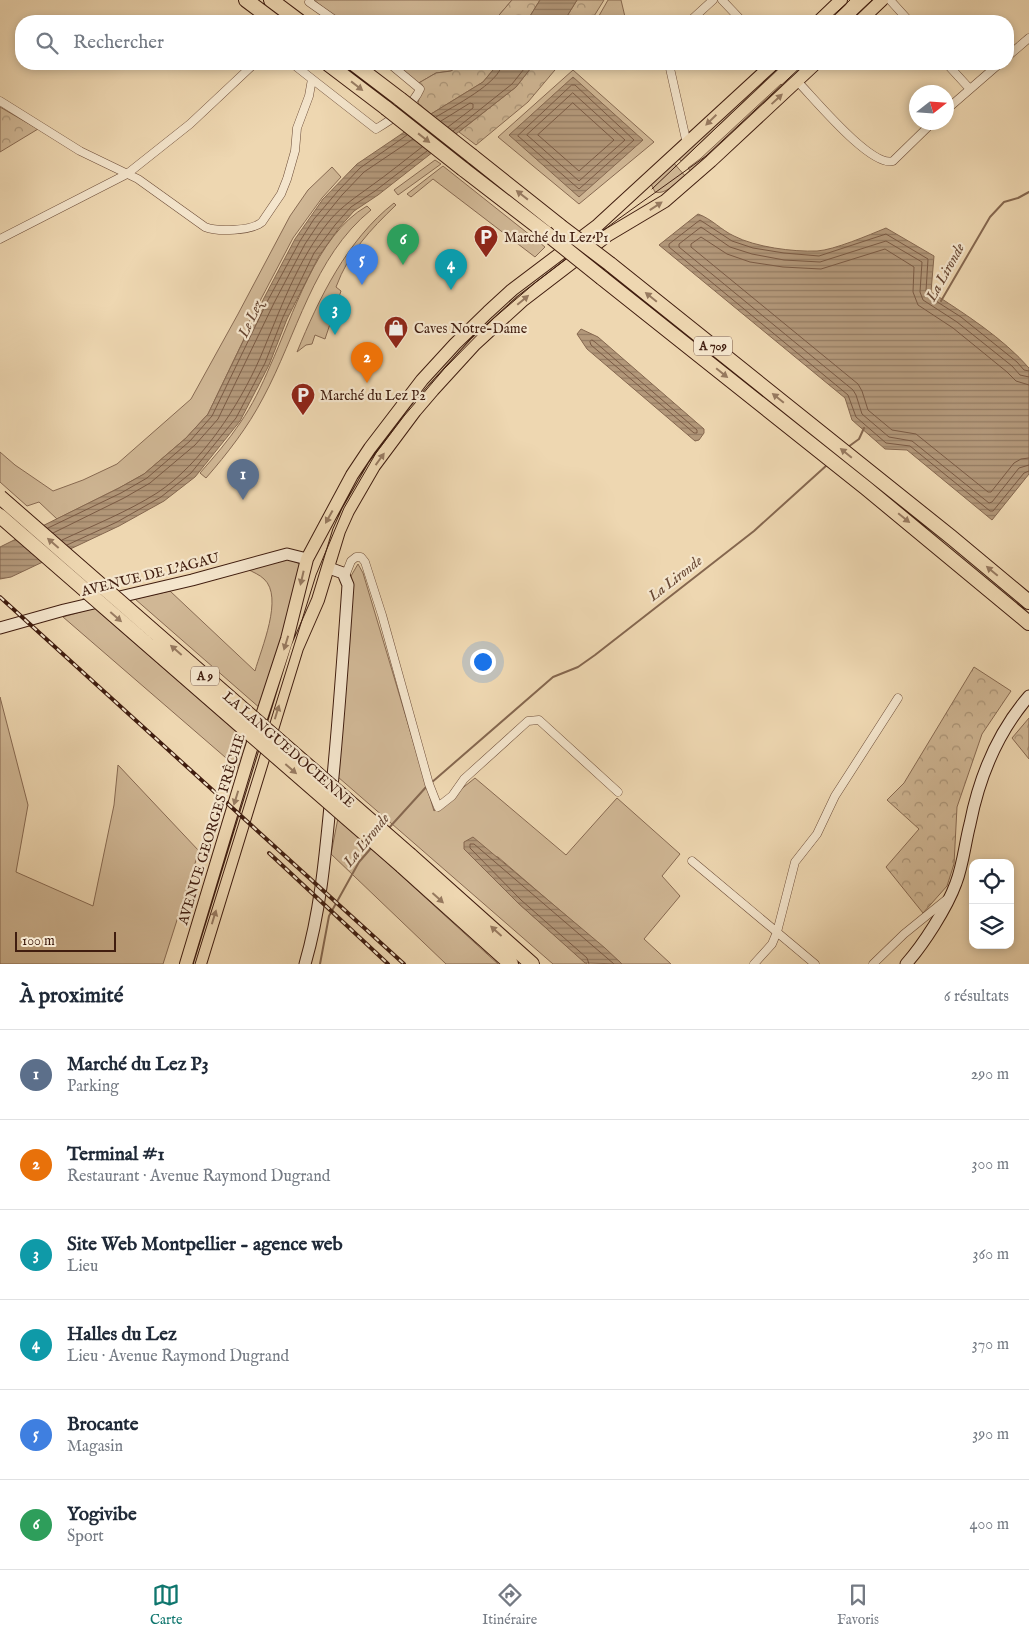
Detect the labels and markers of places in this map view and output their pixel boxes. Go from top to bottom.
pin: 6 [387,224,419,265]
parking icon: Marché du Lez P1 [473,224,499,258]
place label: Marché du Lez P1 [504,229,608,247]
pin: 5 [346,244,378,285]
pin: 4 [435,249,467,290]
pin: 3 [319,294,351,335]
shop icon: Caves Notre-Dame [383,315,409,349]
place label: Caves Notre-Dame [414,320,528,338]
pin: 2 [351,342,383,383]
parking icon: Marché du Lez P2 [290,382,316,416]
place label: Marché du Lez P2 [320,387,426,405]
pin: 1 [227,459,259,500]

